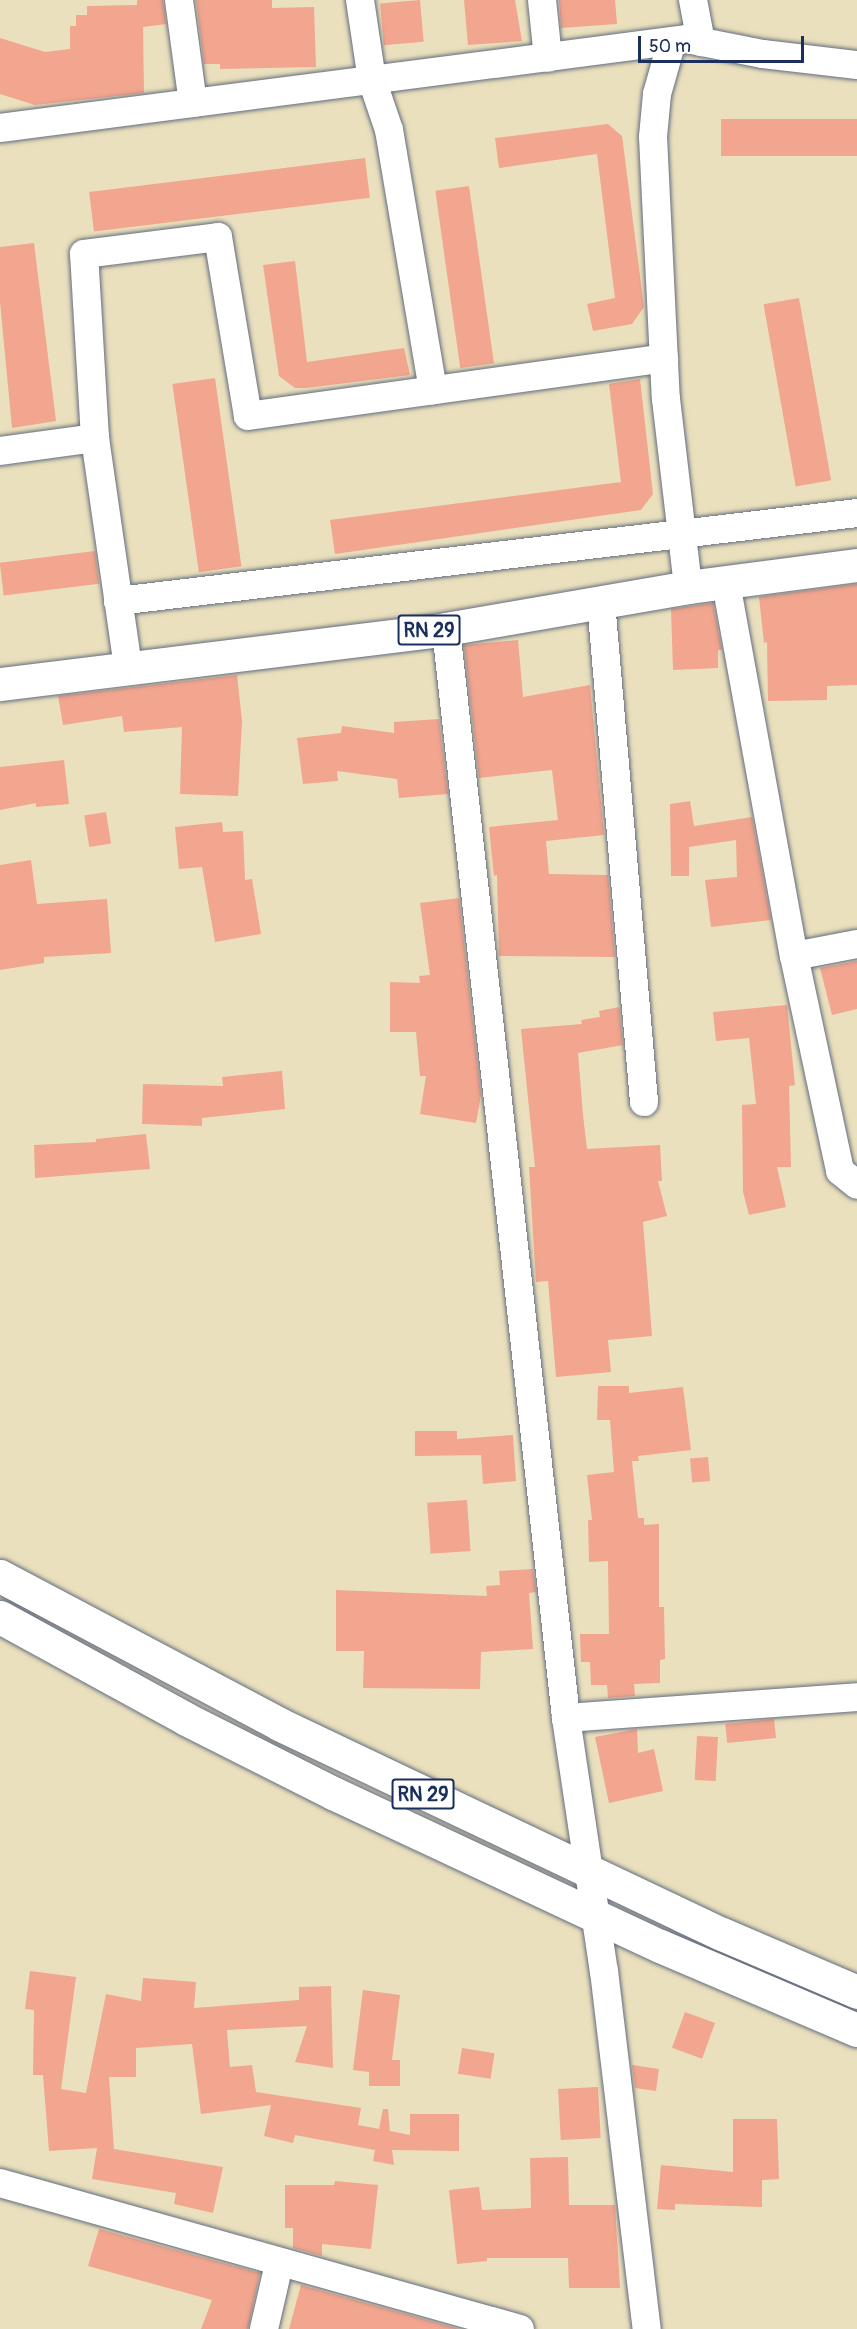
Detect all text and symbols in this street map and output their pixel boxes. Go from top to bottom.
scale bar [641,24,808,62]
text: 50 m [649,35,691,58]
road number: RN 29 [398,613,460,647]
road number: RN 29 [392,1777,454,1811]

